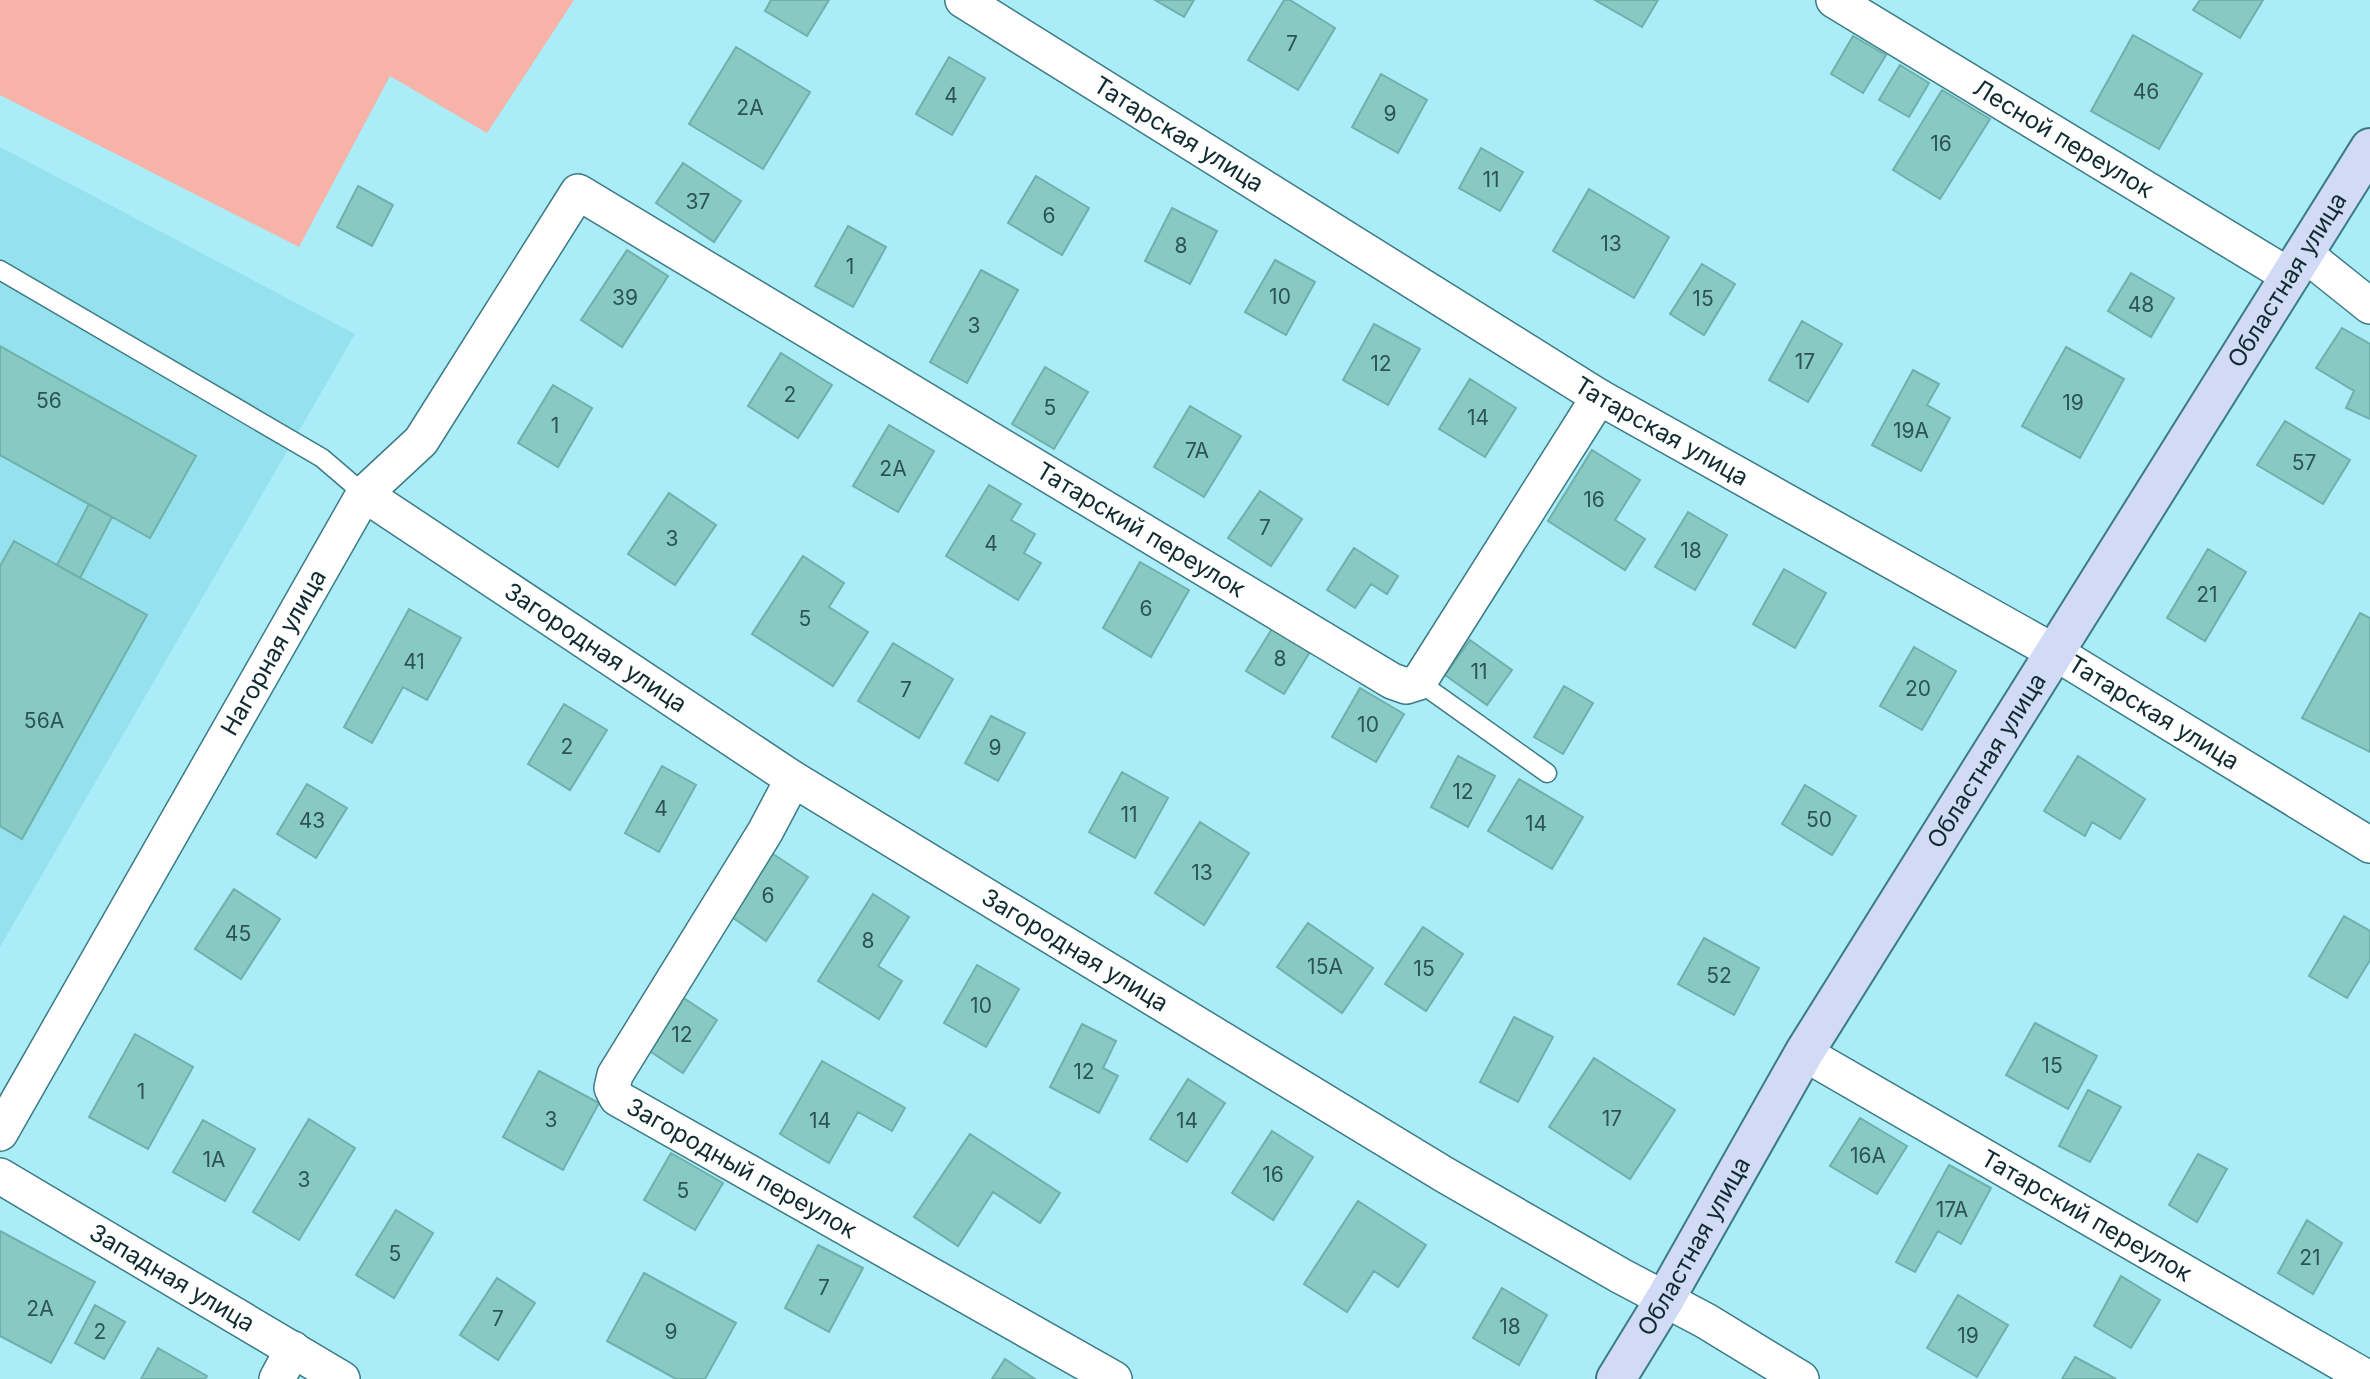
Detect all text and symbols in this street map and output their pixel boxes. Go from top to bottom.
house number: 7 [1286,31,1298,56]
street label: Татарская улица [1088,70,1269,198]
street label: Лесной переулок [1968,73,2159,204]
house number: 46 [2133,79,2159,104]
house number: 4 [944,83,958,108]
house number: 2А [736,95,764,120]
house number: 9 [1383,101,1397,126]
house number: 16 [1930,131,1952,156]
house number: 11 [1482,167,1500,192]
street label: Областная улица [2221,187,2353,373]
house number: 37 [686,189,710,214]
house number: 6 [1042,203,1056,228]
house number: 13 [1600,231,1622,256]
house number: 8 [1175,233,1188,258]
house number: 1 [846,254,854,279]
house number: 10 [1269,284,1291,309]
house number: 39 [612,285,638,310]
house number: 15 [1692,286,1714,311]
house number: 48 [2128,292,2154,317]
house number: 3 [968,313,980,338]
house number: 17 [1795,349,1815,374]
house number: 12 [1370,351,1392,376]
street label: Татарская улица [1569,370,1754,492]
house number: 2 [784,382,796,407]
house number: 56 [36,388,62,413]
house number: 19 [2062,390,2084,415]
house number: 5 [1044,395,1056,420]
house number: 14 [1467,405,1489,430]
house number: 1 [551,413,559,438]
house number: 19А [1893,418,1929,443]
house number: 7А [1185,438,1209,463]
house number: 57 [2292,450,2316,475]
house number: 2А [879,456,907,481]
street label: Татарский переулок [1031,456,1251,603]
house number: 16 [1583,487,1605,512]
house number: 7 [1259,515,1271,540]
house number: 3 [666,526,678,551]
house number: 4 [984,531,998,556]
house number: 18 [1680,538,1702,563]
street label: Нагорная улица [215,564,332,740]
street label: Загородная улица [499,576,693,718]
house number: 21 [2196,582,2218,607]
house number: 6 [1139,596,1153,621]
house number: 5 [799,606,811,631]
house number: 8 [1274,646,1287,671]
house number: 41 [403,649,425,674]
street label: Татарская улица [2063,649,2245,776]
house number: 11 [1470,659,1488,684]
street label: Областная улица [1921,668,2052,854]
house number: 20 [1905,676,1931,701]
house number: 7 [900,677,912,702]
house number: 56А [24,708,64,733]
house number: 10 [1357,712,1379,737]
house number: 2 [561,734,573,759]
house number: 9 [988,735,1002,760]
house number: 12 [1452,779,1474,804]
house number: 4 [654,796,668,821]
house number: 11 [1120,802,1138,827]
house number: 50 [1806,807,1832,832]
house number: 43 [299,808,325,833]
house number: 14 [1525,811,1547,836]
house number: 13 [1191,860,1213,885]
street label: Загородная улица [977,882,1174,1018]
house number: 6 [761,883,775,908]
house number: 45 [225,921,251,946]
house number: 8 [862,928,875,953]
house number: 15А [1307,954,1343,979]
house number: 15 [1413,956,1435,981]
house number: 52 [1706,963,1732,988]
house number: 10 [970,993,992,1018]
house number: 12 [671,1022,693,1047]
house number: 15 [2041,1053,2063,1078]
house number: 12 [1073,1059,1095,1084]
house number: 1 [137,1079,145,1104]
street label: Загородный переулок [622,1091,862,1244]
house number: 17 [1602,1106,1622,1131]
house number: 3 [545,1107,557,1132]
house number: 14 [809,1108,831,1133]
house number: 14 [1176,1108,1198,1133]
house number: 16А [1850,1143,1886,1168]
street label: Татарский переулок [1976,1143,2197,1288]
house number: 1А [202,1147,226,1172]
street label: Областная улица [1631,1152,1756,1341]
house number: 16 [1262,1162,1284,1187]
house number: 3 [298,1167,310,1192]
house number: 5 [677,1178,689,1203]
house number: 17А [1936,1197,1968,1222]
street label: Западная улица [84,1217,260,1338]
house number: 5 [389,1241,401,1266]
house number: 21 [2299,1245,2321,1270]
house number: 7 [818,1275,830,1300]
house number: 2А [26,1296,54,1321]
house number: 7 [492,1306,504,1331]
house number: 18 [1499,1314,1521,1339]
house number: 2 [94,1319,106,1344]
house number: 9 [664,1319,678,1344]
house number: 19 [1957,1323,1979,1348]

